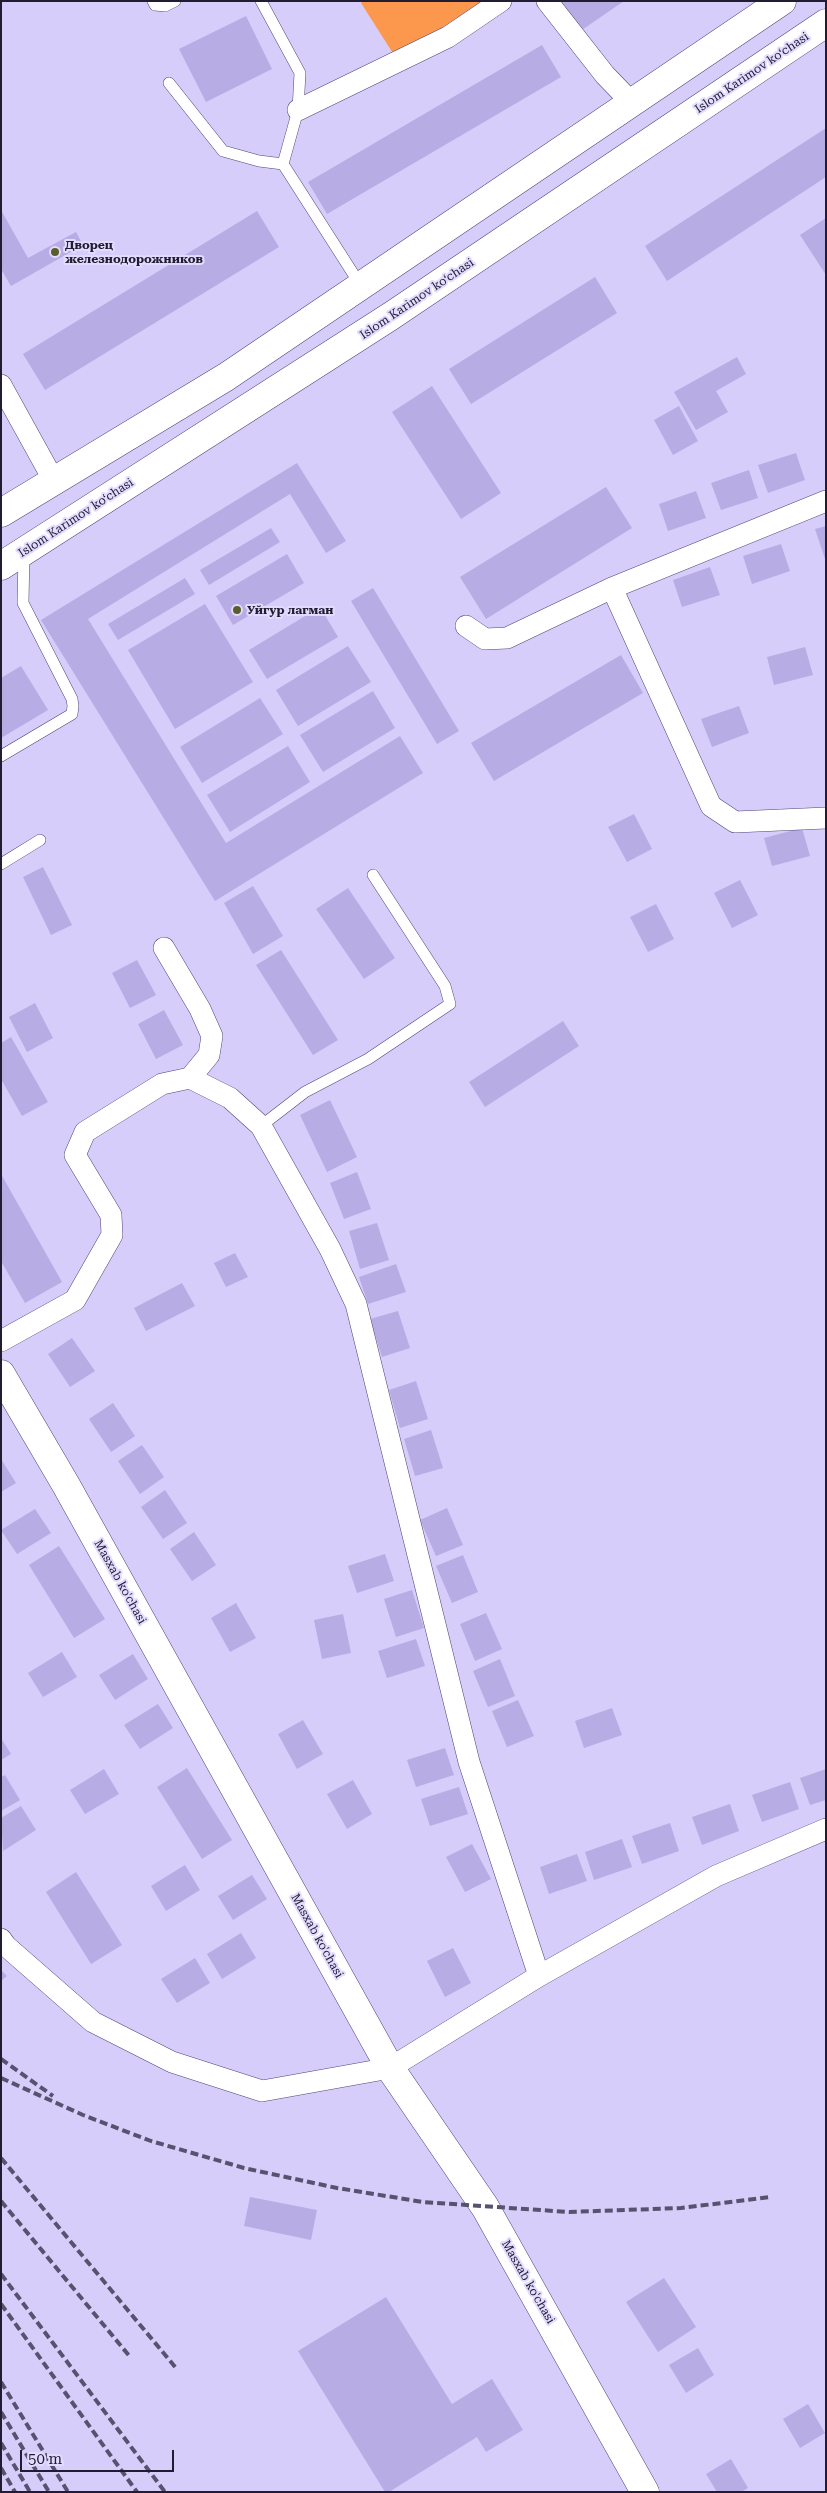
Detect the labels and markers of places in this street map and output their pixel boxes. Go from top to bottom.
place label: Дворец железнодорожников [65,238,203,266]
marker: Дворец железнодорожников [49,246,61,258]
place label: Уйгур лагман [247,603,333,617]
marker: Уйгур лагман [231,604,243,616]

